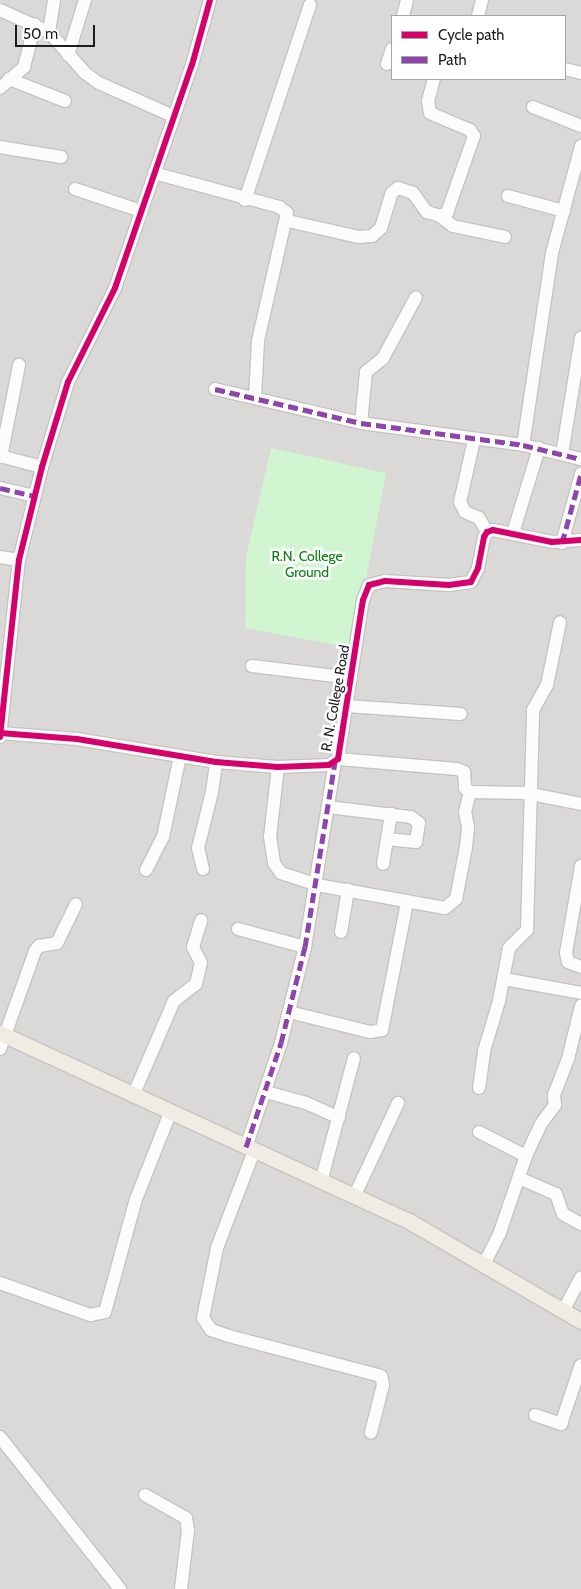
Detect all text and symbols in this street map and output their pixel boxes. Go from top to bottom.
scale bar [18,15,98,47]
legend [391,15,566,80]
text: 50 m [23,25,58,43]
text: Cycle path [438,26,504,44]
text: Path [438,51,467,69]
park label: R.N. College Ground [271,548,343,580]
street label: R. N. College Road [317,643,353,753]

